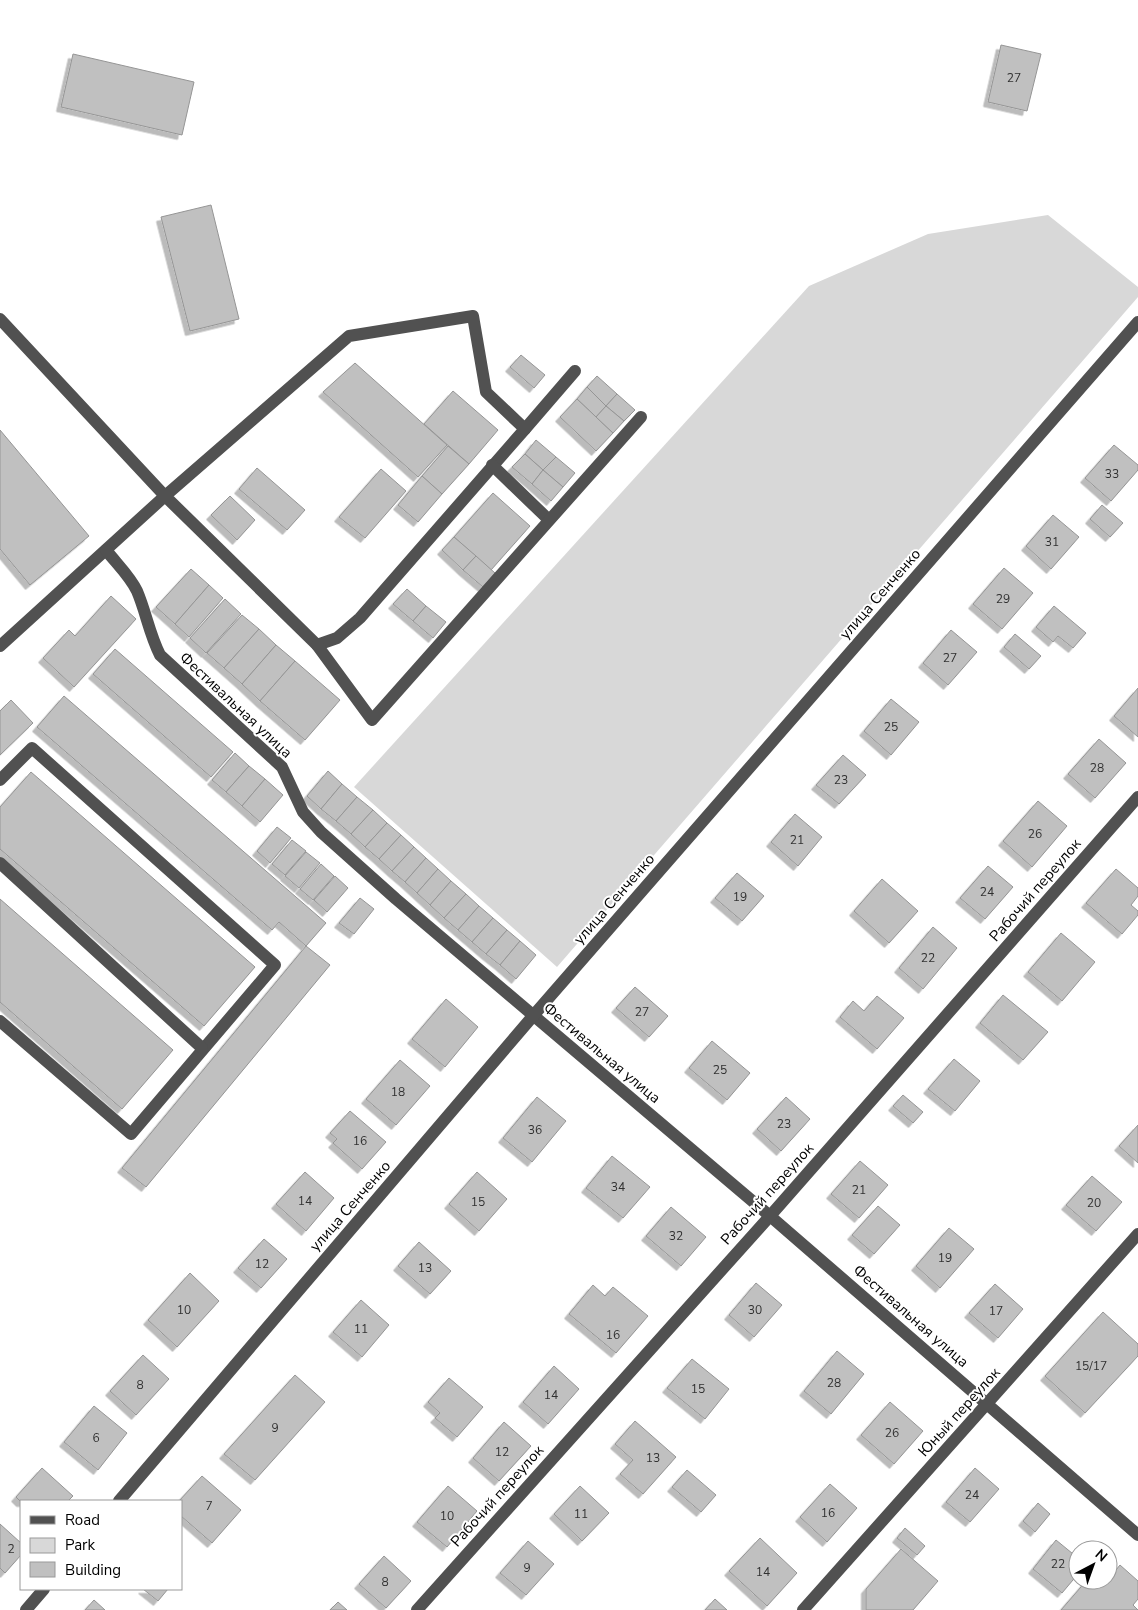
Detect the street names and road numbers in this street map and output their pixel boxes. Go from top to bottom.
street label: улица Сенченко [835,544,925,644]
street label: Фестивальная улица [175,648,297,762]
street label: Рабочий переулок [985,834,1085,946]
street label: улица Сенченко [569,849,659,949]
street label: Фестивальная улица [539,998,665,1108]
street label: Рабочий переулок [716,1139,818,1249]
street label: улица Сенченко [305,1156,395,1256]
street label: Фестивальная улица [849,1260,973,1372]
street label: Юный переулок [913,1363,1005,1461]
street label: Рабочий переулок [446,1441,548,1551]

